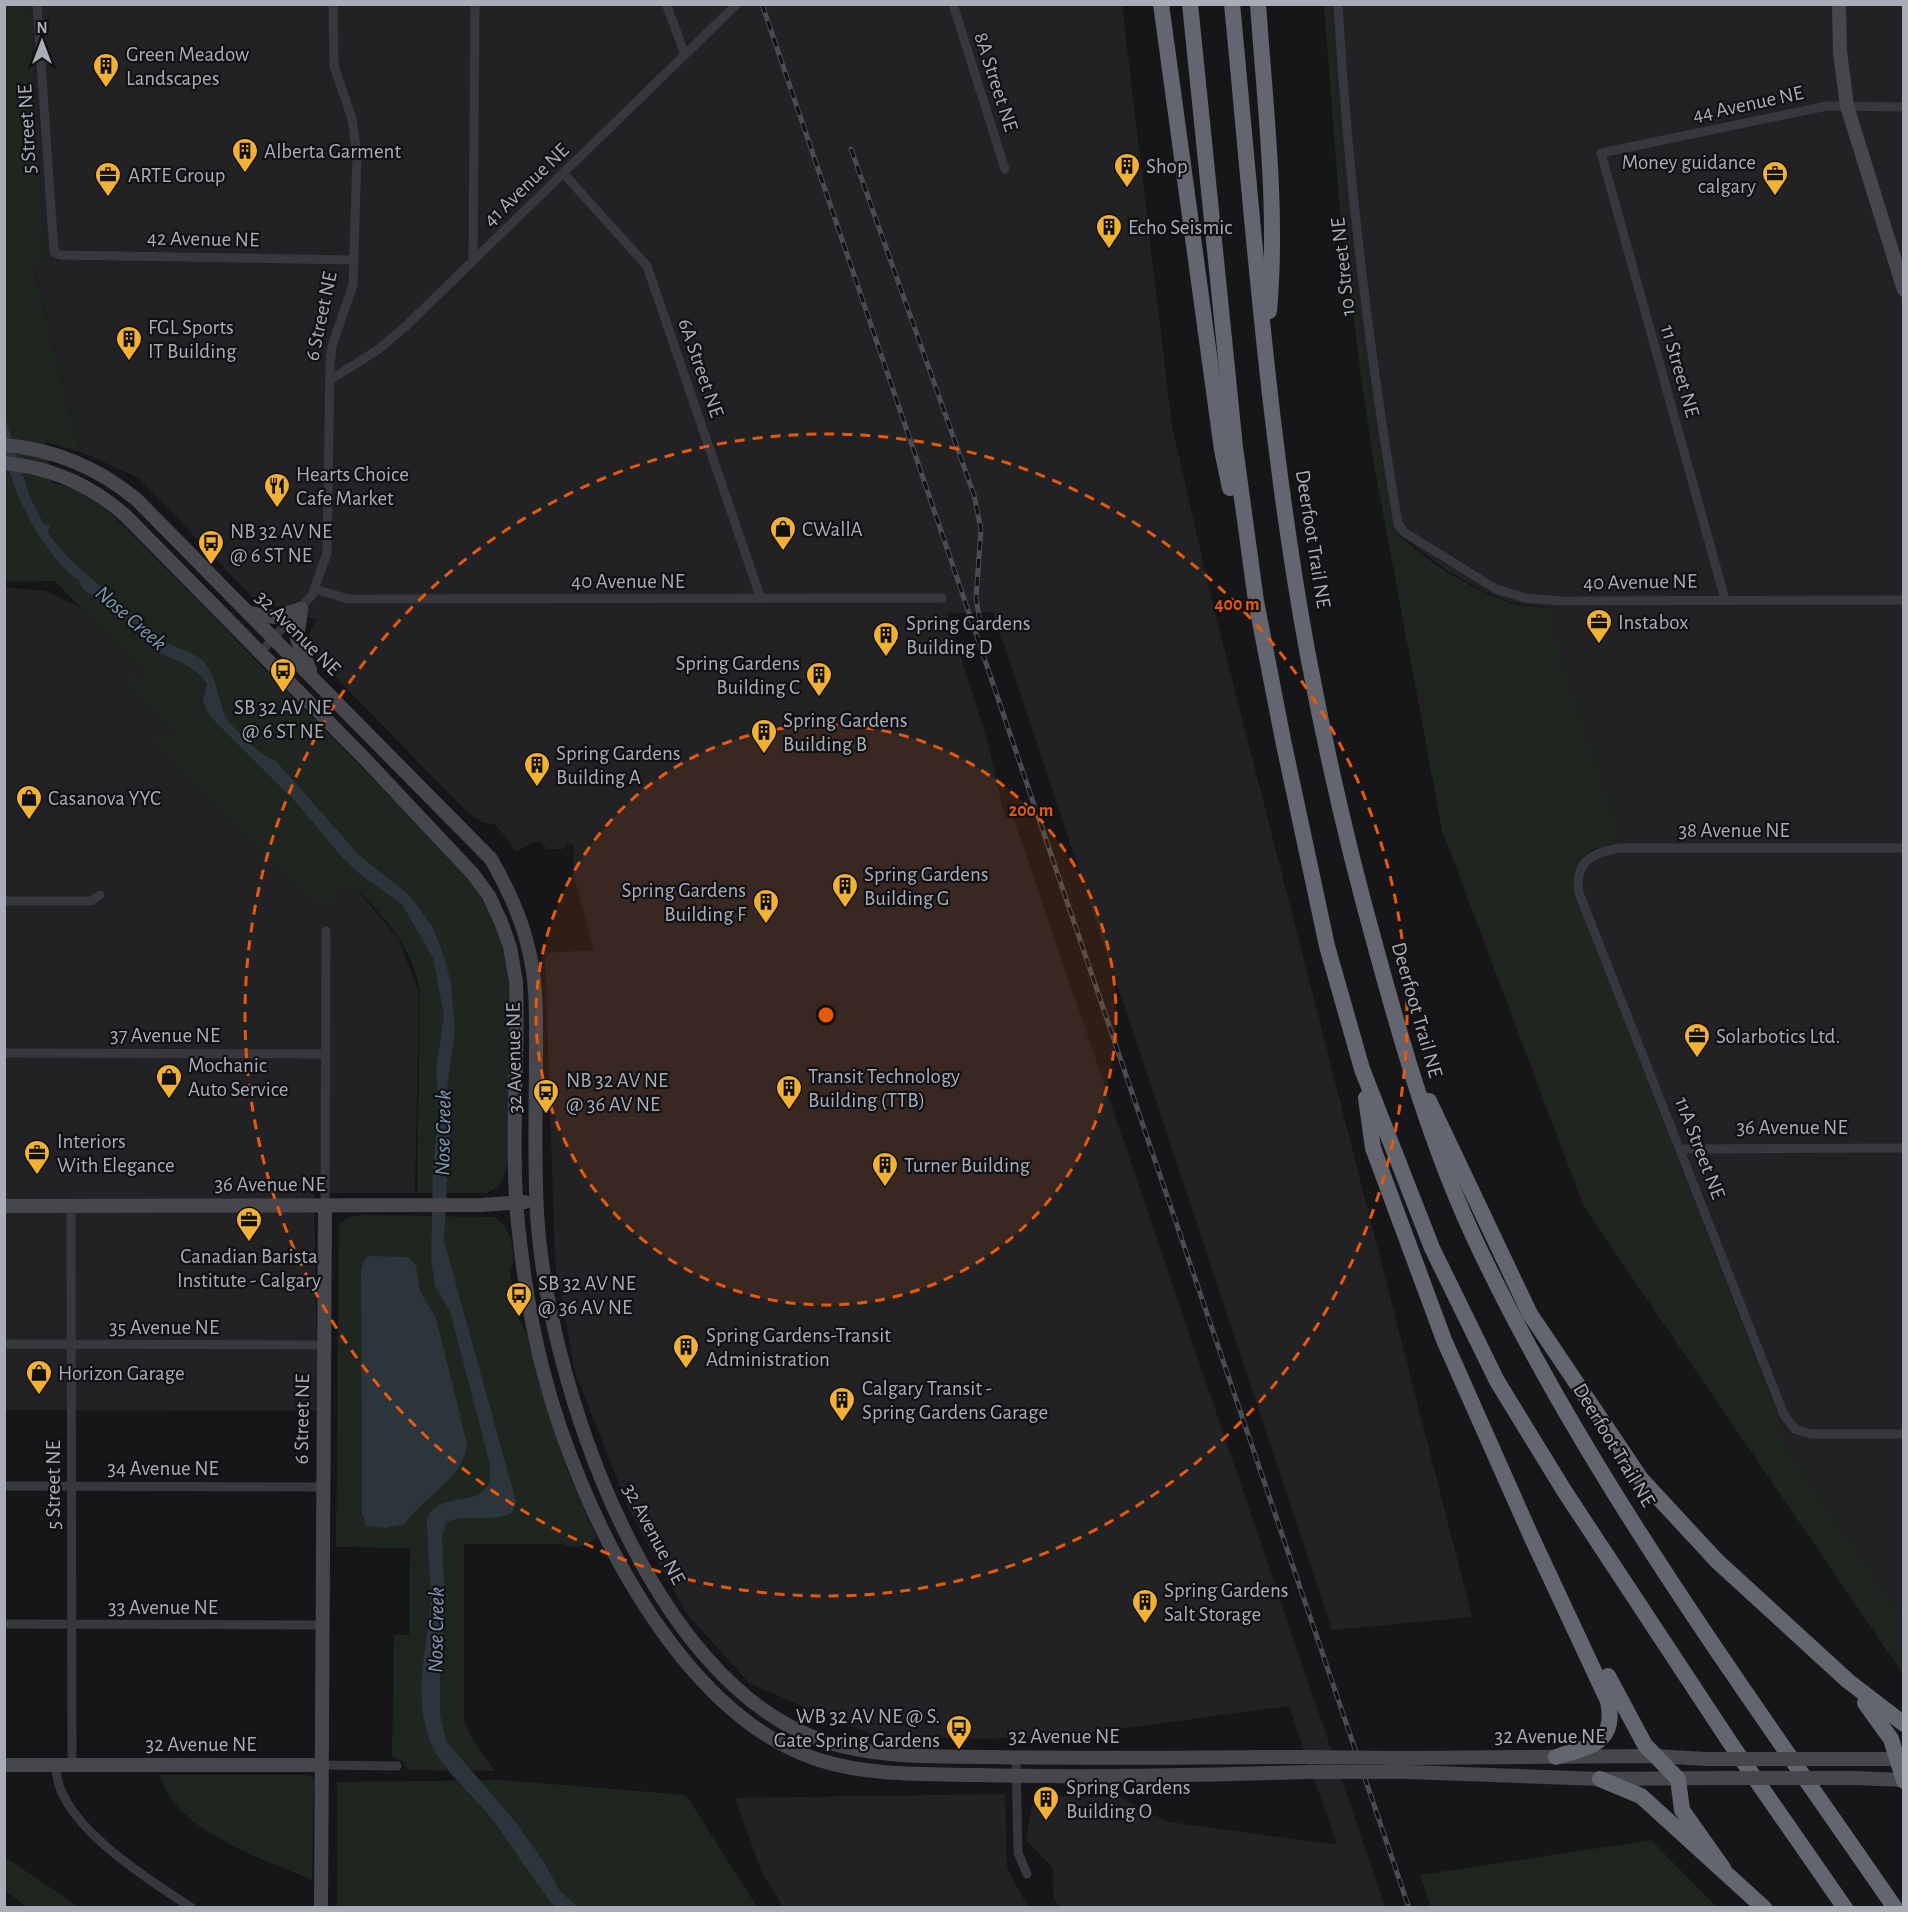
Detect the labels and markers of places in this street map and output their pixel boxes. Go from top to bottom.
place label: Green Meadow Landscapes [126,44,249,89]
building icon: Green Meadow Landscapes [91,51,121,89]
building icon: Alberta Garment [230,136,260,174]
place label: Alberta Garment [264,141,401,162]
building icon: Shop [1112,151,1142,189]
place label: Money guidance calgary [1622,152,1756,197]
place label: Shop [1146,156,1188,177]
office icon: Money guidance calgary [1760,159,1790,197]
office icon: ARTE Group [93,160,123,198]
place label: ARTE Group [128,165,226,186]
building icon: Echo Seismic [1094,212,1124,250]
place label: Echo Seismic [1128,217,1232,238]
place label: FGL Sports IT Building [148,317,237,362]
building icon: FGL Sports IT Building [114,324,144,362]
place label: Hearts Choice Cafe Market [296,464,409,509]
restaurant icon: Hearts Choice Cafe Market [262,471,292,509]
shop icon: CWallA [768,514,798,552]
place label: CWallA [802,519,863,540]
place label: NB 32 AV NE @ 6 ST NE [230,521,332,566]
bus stop icon: NB 32 AV NE @ 6 ST NE [196,528,226,566]
office icon: Instabox [1584,607,1614,645]
place label: Instabox [1618,612,1688,633]
place label: Spring Gardens Building D [906,613,1031,658]
building icon: Spring Gardens Building D [871,620,901,658]
place label: Spring Gardens Building C [675,653,800,698]
bus stop icon: SB 32 AV NE @ 6 ST NE [268,656,298,694]
building icon: Spring Gardens Building C [804,660,834,698]
place label: SB 32 AV NE @ 6 ST NE [234,697,332,742]
place label: Spring Gardens Building B [783,710,908,755]
building icon: Spring Gardens Building B [749,717,779,755]
place label: Spring Gardens Building A [556,743,681,788]
building icon: Spring Gardens Building A [522,750,552,788]
shop icon: Casanova YYC [14,783,44,821]
place label: Casanova YYC [48,788,161,809]
place label: Spring Gardens Building G [864,864,989,909]
building icon: Spring Gardens Building G [830,871,860,909]
place label: Spring Gardens Building F [621,880,747,925]
building icon: Spring Gardens Building F [751,887,781,925]
centre of rings [816,1005,836,1025]
office icon: Solarbotics Ltd. [1682,1021,1712,1059]
place label: Solarbotics Ltd. [1716,1026,1840,1047]
place label: Mochanic Auto Service [188,1055,289,1100]
shop icon: Mochanic Auto Service [154,1062,184,1100]
place label: Transit Technology Building (TTB) [808,1066,960,1111]
place label: NB 32 AV NE @ 36 AV NE [566,1070,668,1115]
building icon: Transit Technology Building (TTB) [774,1073,804,1111]
bus stop icon: NB 32 AV NE @ 36 AV NE [531,1077,561,1115]
place label: Interiors With Elegance [57,1131,175,1176]
office icon: Interiors With Elegance [22,1138,52,1176]
building icon: Turner Building [870,1150,900,1188]
place label: Turner Building [904,1155,1031,1176]
office icon: Canadian Barista Institute - Calgary [234,1205,264,1243]
place label: Canadian Barista Institute - Calgary [177,1246,321,1291]
place label: SB 32 AV NE @ 36 AV NE [538,1273,636,1318]
bus stop icon: SB 32 AV NE @ 36 AV NE [504,1280,534,1318]
place label: Spring Gardens-Transit Administration [706,1325,891,1370]
building icon: Spring Gardens-Transit Administration [671,1332,701,1370]
shop icon: Horizon Garage [24,1358,54,1396]
place label: Horizon Garage [58,1363,185,1384]
place label: Calgary Transit - Spring Gardens Garage [862,1378,1048,1423]
building icon: Calgary Transit - Spring Gardens Garage [827,1385,857,1423]
place label: Spring Gardens Salt Storage [1164,1580,1289,1625]
building icon: Spring Gardens Salt Storage [1130,1587,1160,1625]
place label: WB 32 AV NE @ S. Gate Spring Gardens [774,1706,940,1751]
bus stop icon: WB 32 AV NE @ S. Gate Spring Gardens [944,1713,974,1751]
place label: Spring Gardens Building O [1066,1777,1191,1822]
building icon: Spring Gardens Building O [1031,1784,1061,1822]

